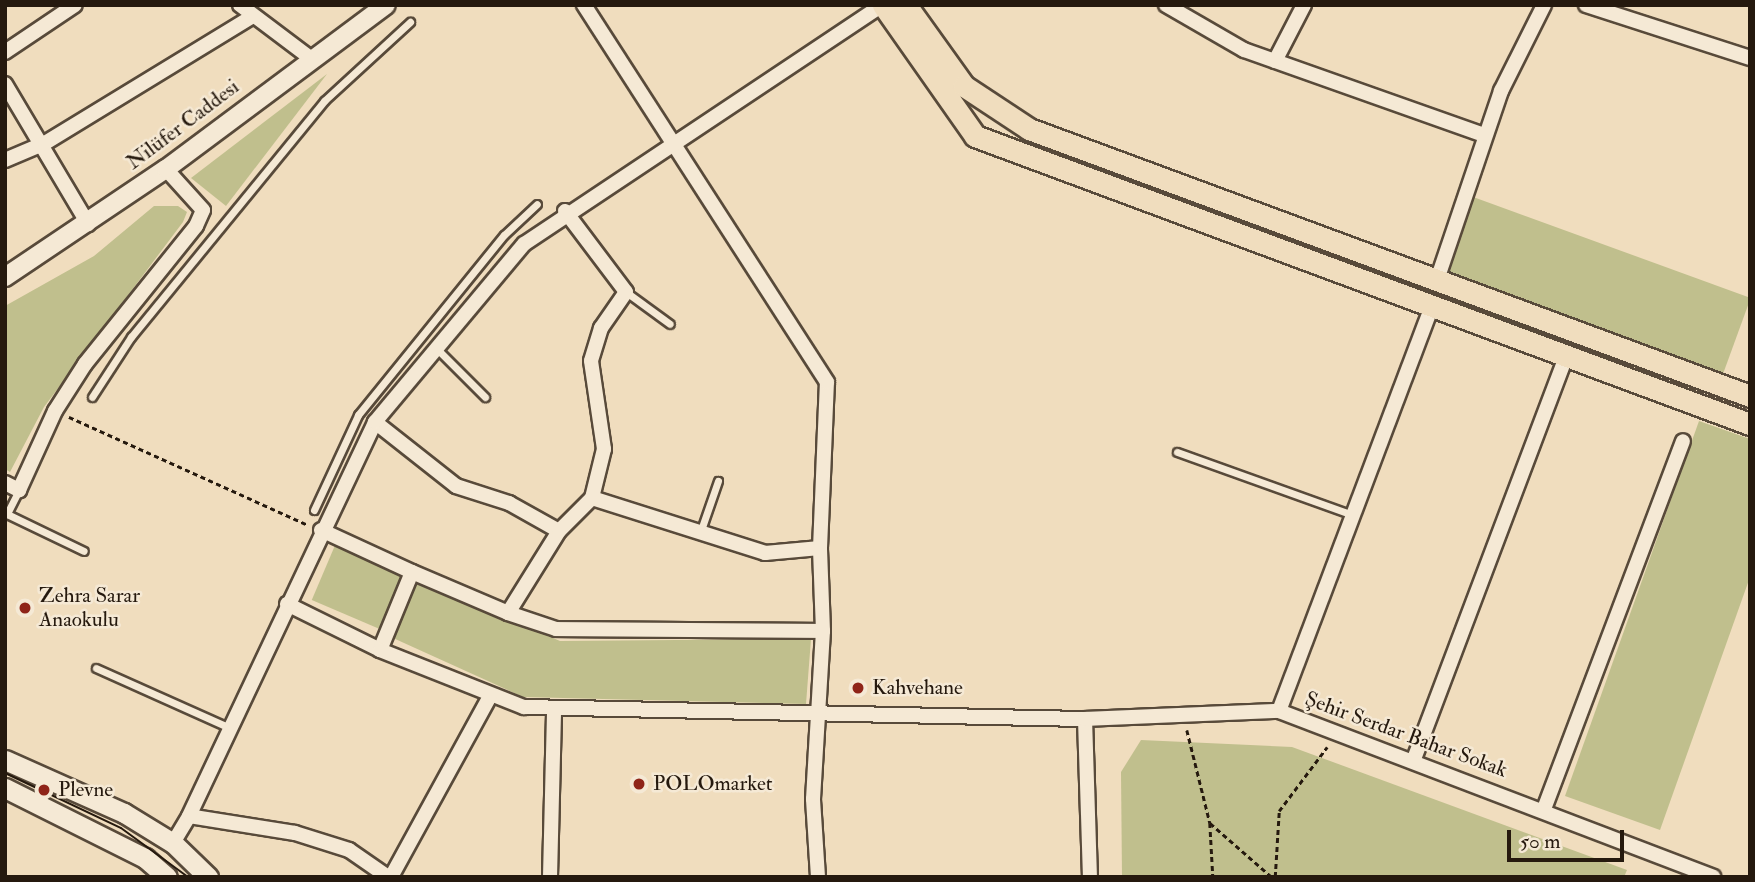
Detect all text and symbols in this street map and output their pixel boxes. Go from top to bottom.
street label: Nilüfer Caddesi [122,75,244,175]
place label: Zehra Sarar Anaokulu [39,583,140,633]
marker: Zehra Sarar Anaokulu [17,600,33,616]
place label: Kahvehane [872,675,963,701]
marker: Kahvehane [850,680,866,696]
street label: Şehir Serdar Bahar Sokak [1302,687,1510,783]
place label: POLOmarket [653,771,772,797]
marker: POLOmarket [631,776,647,792]
place label: Plevne [58,777,113,803]
marker: Plevne [36,782,52,798]
scale bar [1510,816,1627,860]
text: 50 m [1520,828,1561,855]

